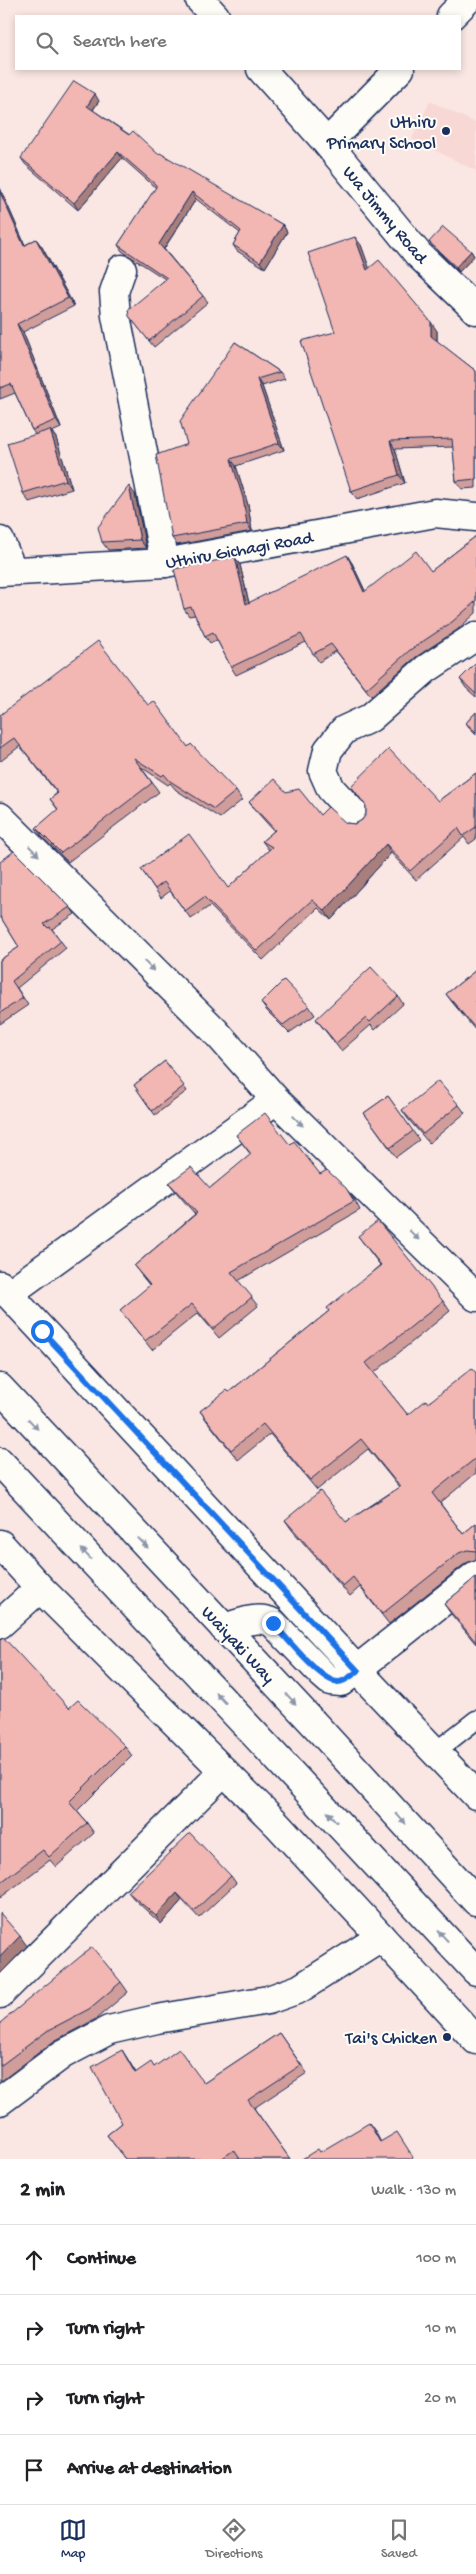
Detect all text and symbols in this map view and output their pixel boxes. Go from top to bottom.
search box [15,15,461,70]
icon: search [33,29,61,57]
text: Search here [73,31,167,54]
place label: Uthiru Primary School [326,113,437,155]
marker: Uthiru Primary School [440,125,452,137]
street label: Wa Jimmy Road [337,163,432,270]
street label: Uthiru Gichagi Road [164,528,316,575]
one-way arrow [28,845,40,857]
one-way arrow [143,960,155,972]
one-way arrow [292,1115,304,1127]
one-way arrow [408,1229,420,1241]
route start [31,1320,54,1343]
one-way arrow [27,1417,39,1429]
one-way arrow [137,1537,149,1549]
one-way arrow [80,1548,92,1560]
street label: Waiyaki Way [196,1603,278,1689]
route end [262,1612,285,1635]
one-way arrow [215,1693,227,1705]
one-way arrow [285,1693,297,1705]
one-way arrow [326,1811,338,1823]
one-way arrow [395,1813,407,1825]
one-way arrow [437,1930,449,1942]
place label: Tai's Chicken [344,2029,437,2050]
marker: Tai's Chicken [441,2031,453,2043]
text: 2 min [20,2179,65,2204]
text: Walk · 130 m [371,2182,456,2201]
icon: ahead [20,2246,48,2274]
text: Continue [67,2248,136,2271]
text: 100 m [416,2250,456,2269]
icon: right [20,2316,48,2344]
text: Turn right [67,2318,143,2341]
text: 10 m [425,2320,456,2339]
icon: right [20,2386,48,2414]
text: Turn right [67,2388,143,2411]
text: 20 m [424,2390,456,2409]
icon: arrive [20,2456,48,2484]
text: Arrive at destination [67,2458,231,2481]
tab: Map [59,2516,87,2563]
tab: Directions [206,2516,263,2563]
tab: Saved [381,2516,417,2563]

